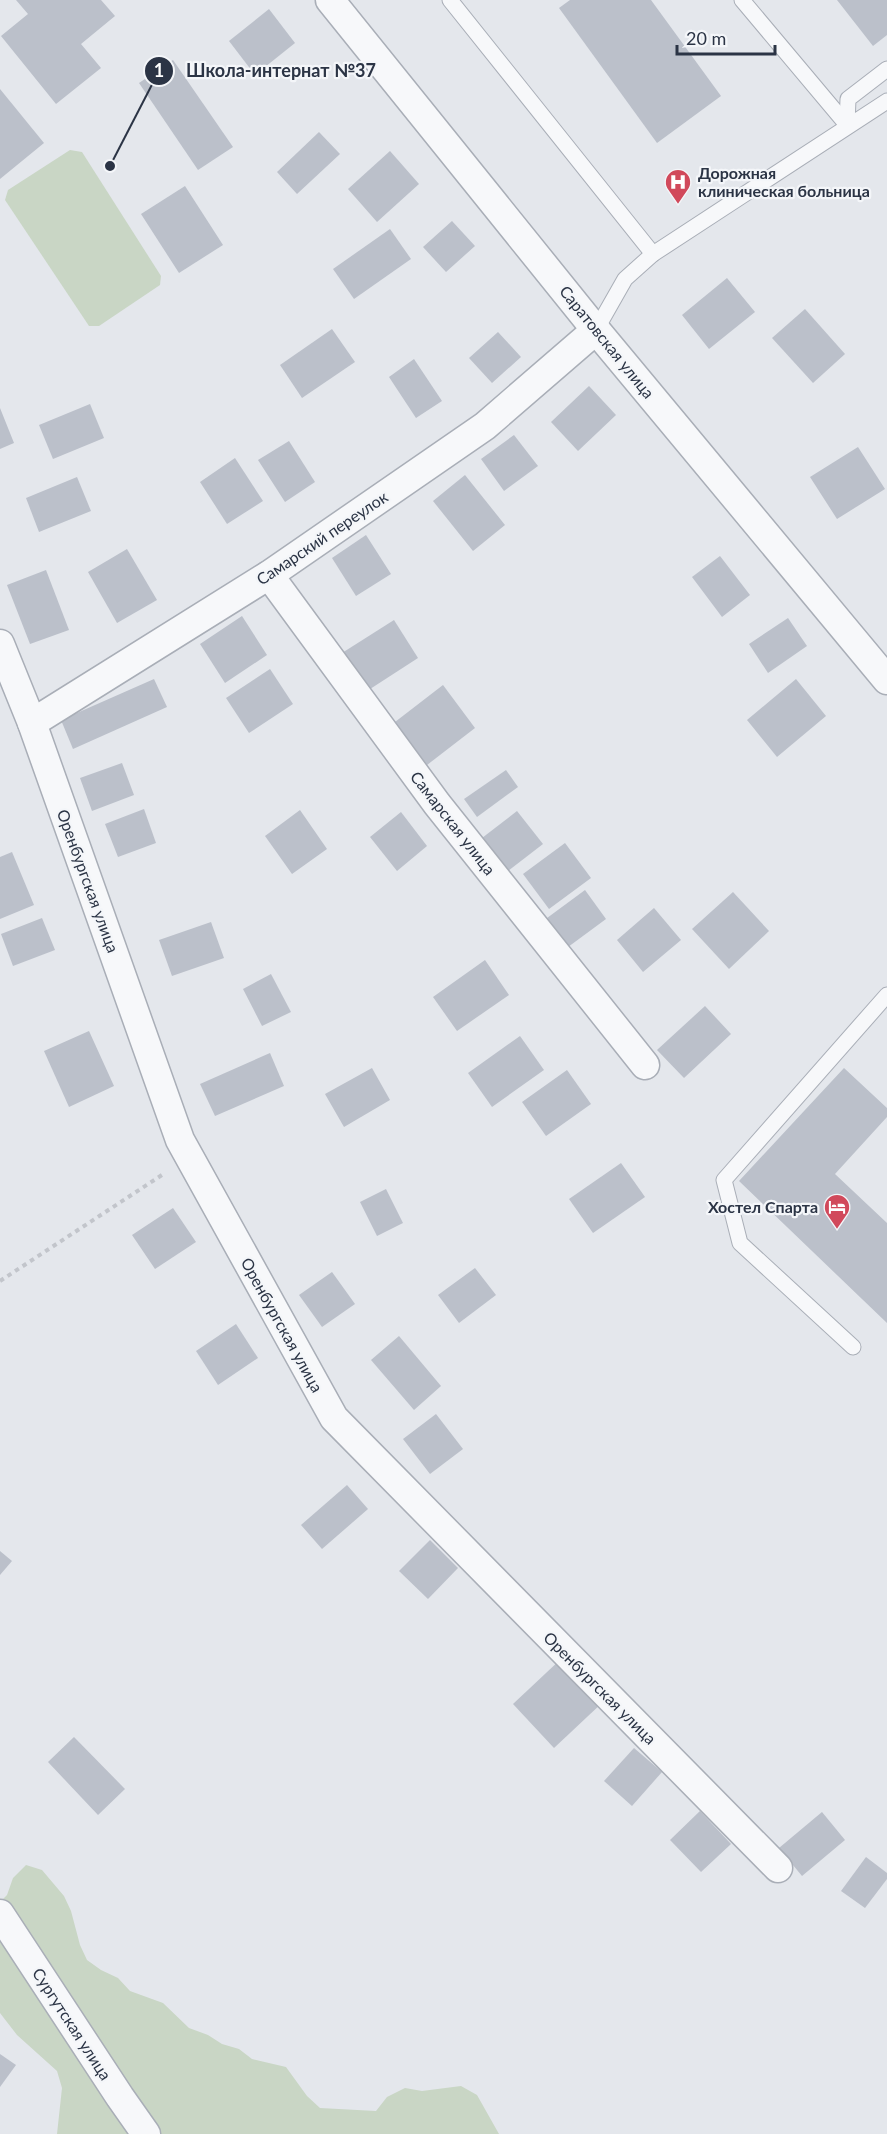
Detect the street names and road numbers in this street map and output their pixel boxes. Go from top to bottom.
street label: Саратовская улица [556,281,659,402]
street label: Самарский переулок [253,486,392,589]
street label: Самарская улица [407,767,500,878]
street label: Оренбургская улица [54,807,123,955]
street label: Оренбургская улица [237,1254,327,1395]
street label: Оренбургская улица [540,1628,660,1748]
street label: Сургутская улица [29,1964,116,2083]

